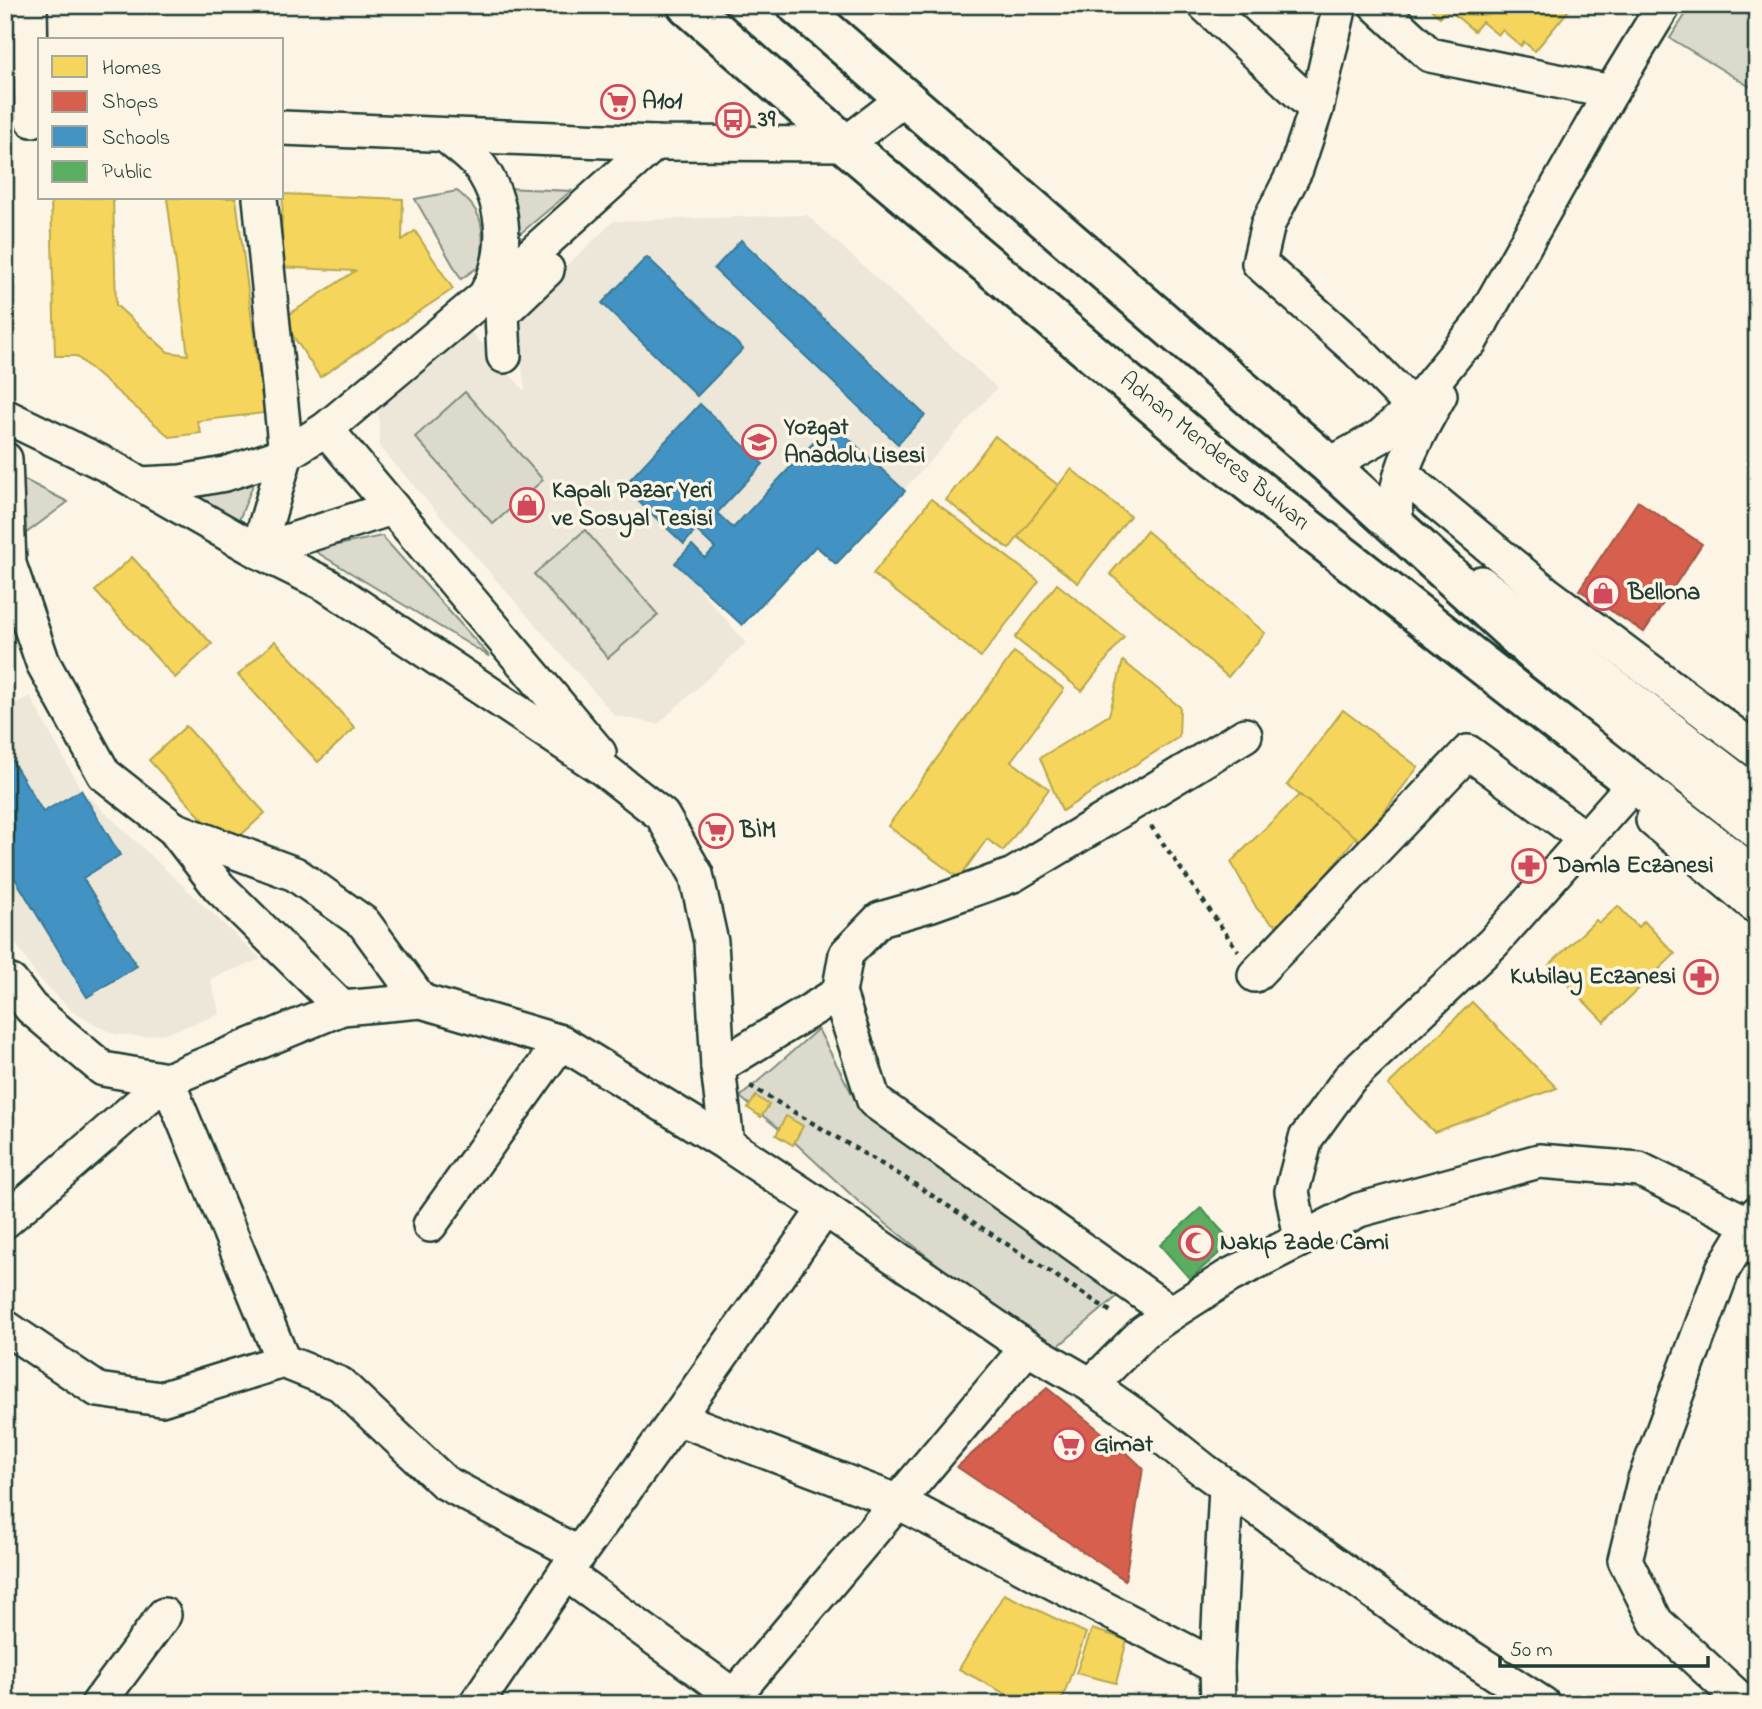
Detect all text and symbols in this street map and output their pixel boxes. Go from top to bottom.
legend [38,38,284,200]
text: Homes [102,54,162,84]
supermarket icon: A101 [599,83,637,121]
place label: A101 [642,85,683,120]
text: Shops [102,88,159,118]
bus stop icon: 39 [714,101,752,139]
place label: 39 [757,103,776,138]
text: Schools [102,124,170,154]
text: Public [102,158,153,188]
street label: Adnan Menderes Bulvarı [1111,364,1317,540]
place label: Yozgat Anadolu Lisesi [783,411,925,474]
school or university icon: Yozgat Anadolu Lisesi [740,423,778,461]
place label: Kapalı Pazar Yeri ve Sosyal Tesisi [551,474,713,538]
shop icon: Kapalı Pazar Yeri ve Sosyal Tesisi [508,486,546,524]
shop icon: Bellona [1584,574,1622,612]
place label: Bellona [1627,576,1700,611]
supermarket icon: BİM [697,812,735,850]
place label: BİM [739,814,776,849]
pharmacy icon: Damla Eczanesi [1510,847,1548,885]
place label: Damla Eczanesi [1553,849,1714,884]
pharmacy icon: Kubilay Eczanesi [1682,958,1720,996]
place label: Kubilay Eczanesi [1510,960,1676,996]
mosque icon: Nakıp Zade Cami [1177,1224,1215,1262]
place label: Nakıp Zade Cami [1220,1226,1389,1261]
supermarket icon: Gimat [1050,1426,1088,1464]
place label: Gimat [1094,1428,1154,1463]
scale bar [1500,1625,1708,1669]
text: 50 m [1510,1636,1553,1666]

